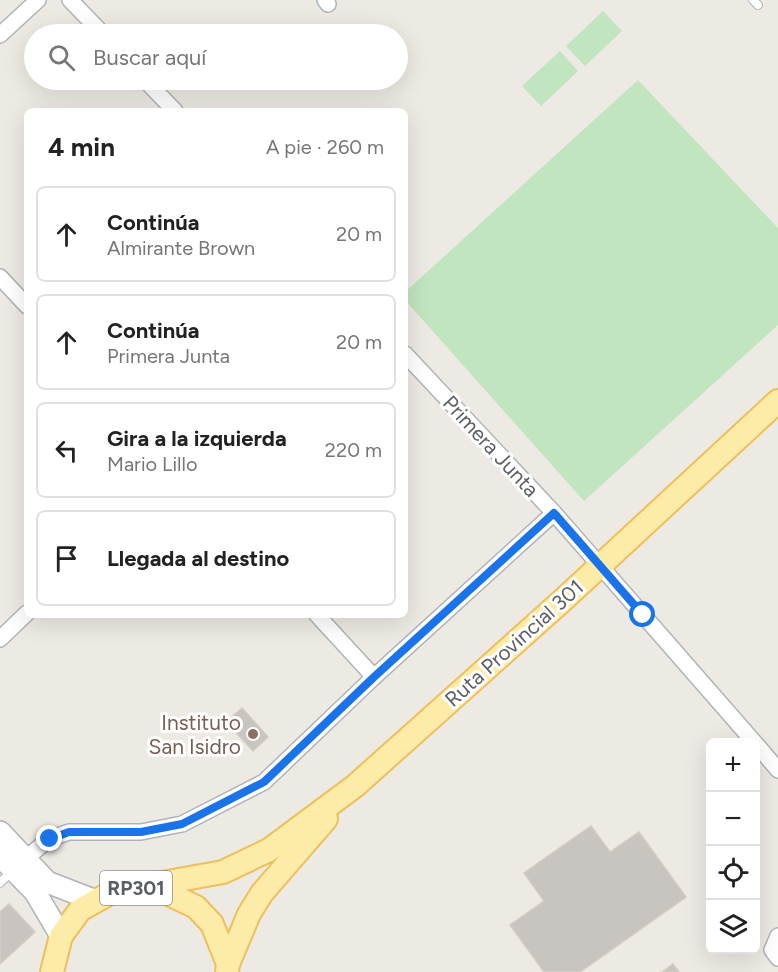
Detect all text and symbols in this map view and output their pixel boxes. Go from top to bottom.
search box [24,24,408,90]
icon: search [45,41,78,74]
text: Buscar aquí [93,44,206,71]
text: 4 min [48,131,115,163]
text: A pie · 260 m [266,135,384,159]
text: Continúa [107,209,200,236]
icon: ahead [50,218,83,251]
text: 20 m [336,222,382,246]
text: Almirante Brown [107,236,255,260]
text: Continúa [107,317,200,344]
icon: ahead [50,326,83,359]
text: 20 m [336,330,382,354]
text: Primera Junta [107,344,230,368]
street label: Primera Junta [438,390,544,502]
text: Gira a la izquierda [107,425,287,452]
icon: left [50,434,83,467]
text: 220 m [325,438,382,462]
text: Mario Lillo [107,452,198,476]
icon: arrive [50,542,83,575]
text: Llegada al destino [107,545,289,572]
street label: Ruta Provincial 301 [440,574,588,712]
route start [629,601,655,627]
place label: Instituto San Isidro [149,710,241,759]
marker: Instituto San Isidro [246,727,260,741]
map controls [706,738,760,954]
button: + [706,738,760,792]
button: − [706,792,760,846]
route end [36,825,62,851]
button: locate [706,846,760,900]
road number: RP301 [100,871,172,905]
button: layers [706,900,760,954]

